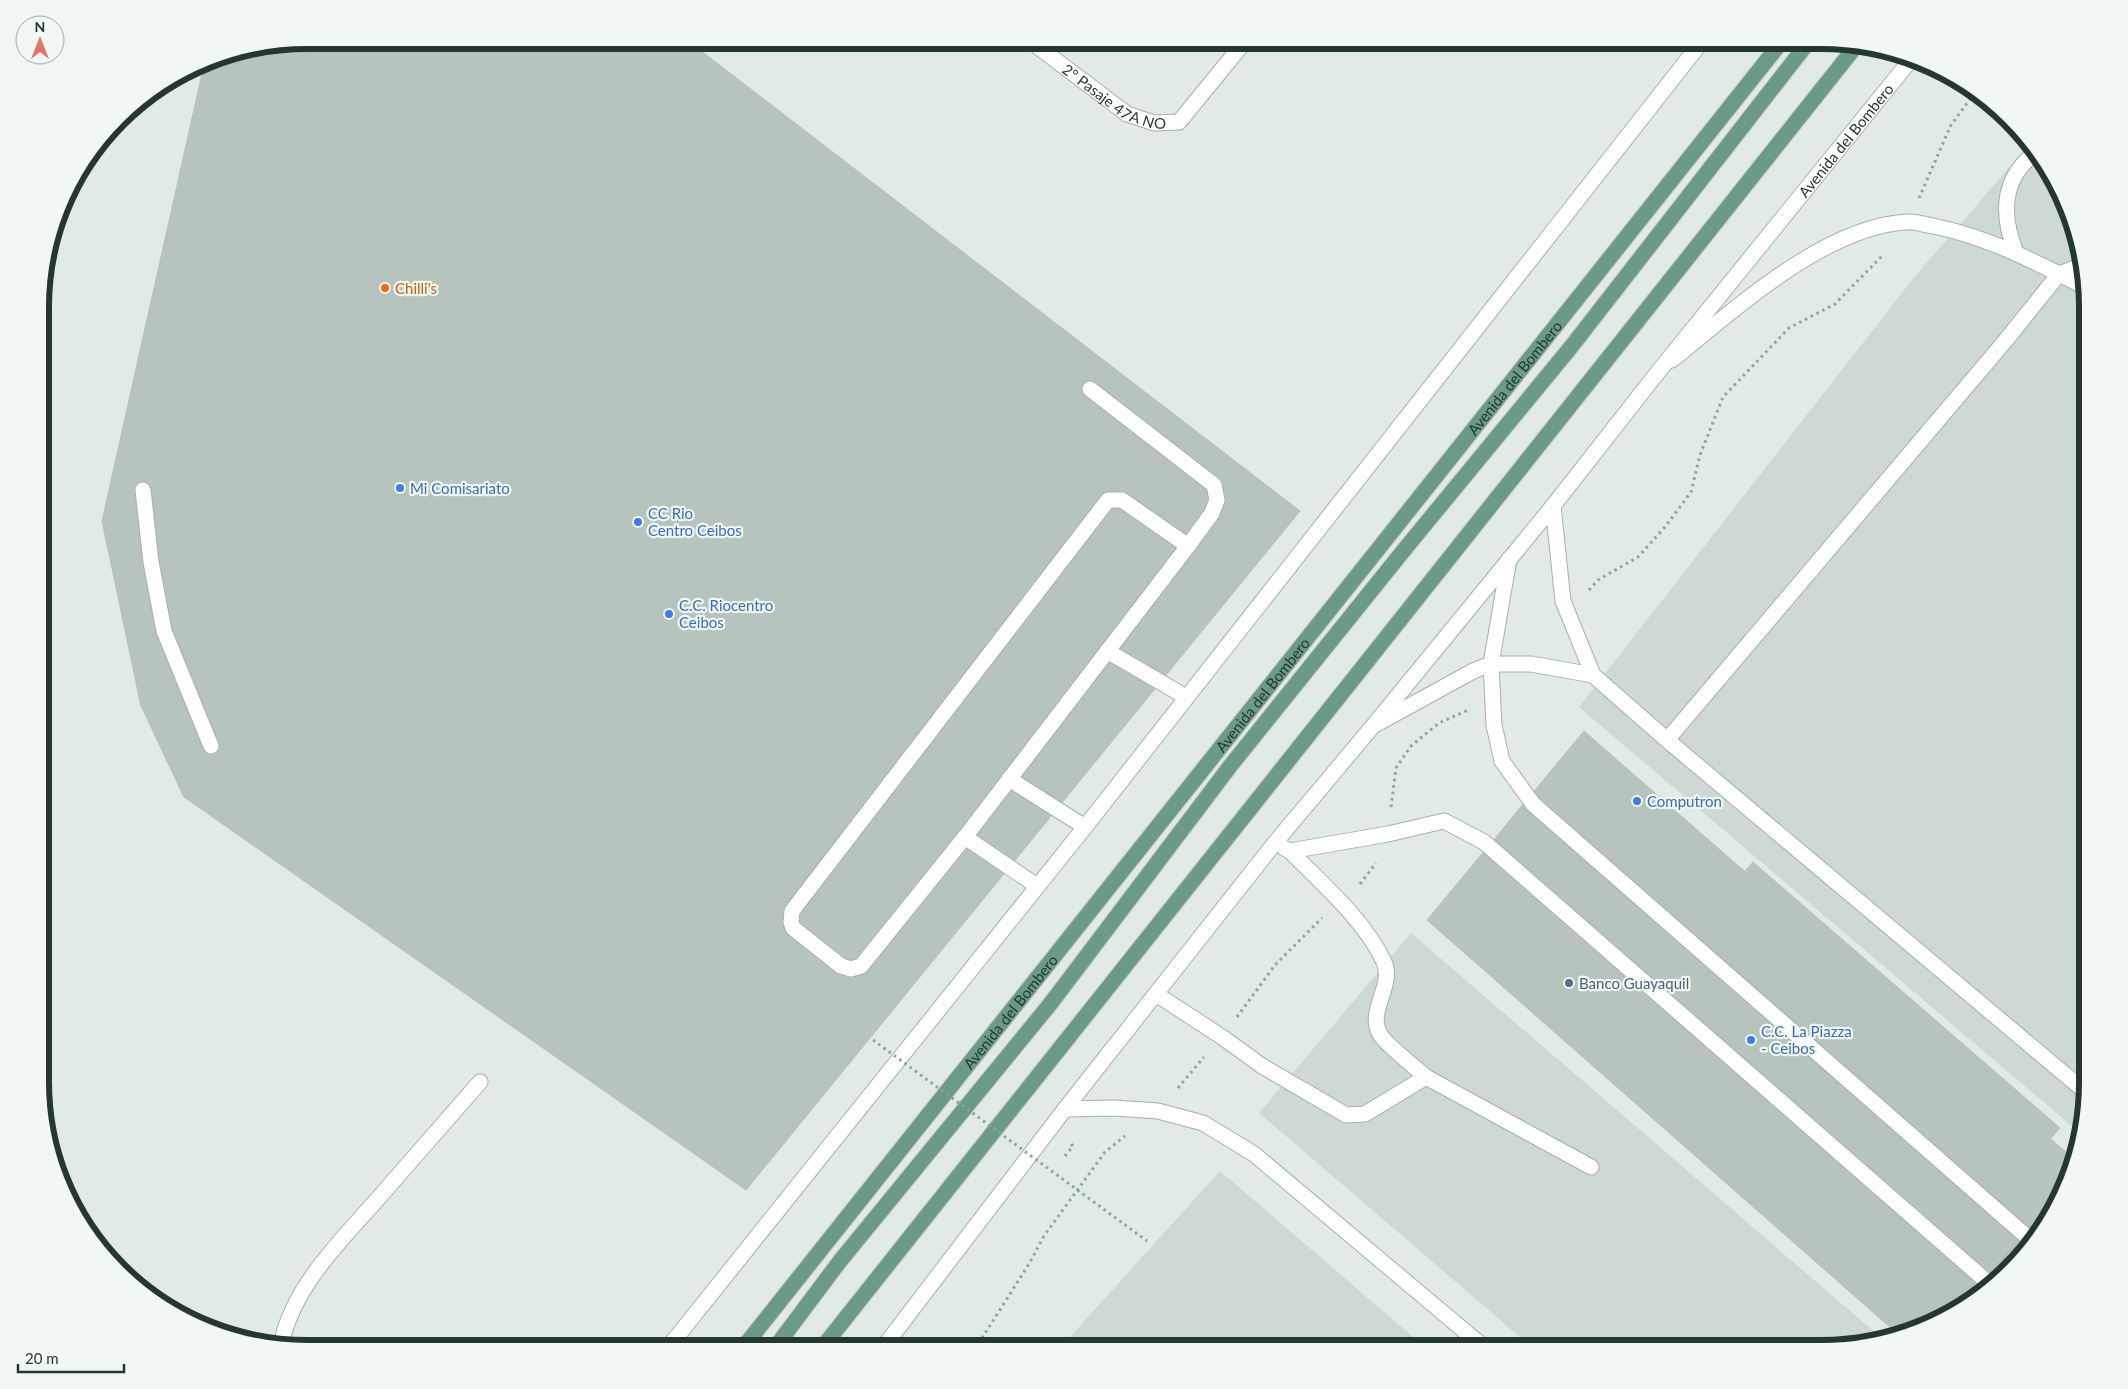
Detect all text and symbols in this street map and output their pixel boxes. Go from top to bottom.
north arrow [15,15,65,65]
text: N [35,18,45,35]
street label: 2° Pasaje 47A NO [1059,60,1166,132]
street label: Avenida del Bombero [1794,80,1897,201]
place label: Chilli's [395,279,437,297]
marker: Chilli's [379,282,391,294]
street label: Avenida del Bombero [1464,317,1565,438]
place label: Mi Comisariato [410,479,510,497]
marker: Mi Comisariato [394,482,406,494]
place label: CC Rio Centro Ceibos [648,504,742,539]
marker: CC Rio Centro Ceibos [632,516,644,528]
place label: C.C. Riocentro Ceibos [679,596,773,631]
marker: C.C. Riocentro Ceibos [663,608,675,620]
street label: Avenida del Bombero [1211,634,1313,755]
place label: Computron [1647,792,1722,810]
marker: Computron [1631,795,1643,807]
street label: Avenida del Bombero [959,951,1061,1072]
place label: Banco Guayaquil [1579,974,1689,992]
marker: Banco Guayaquil [1563,977,1575,989]
place label: C.C. La Piazza - Ceibos [1761,1022,1852,1057]
marker: C.C. La Piazza - Ceibos [1745,1034,1757,1046]
scale bar [18,1342,124,1374]
text: 20 m [25,1349,59,1367]

